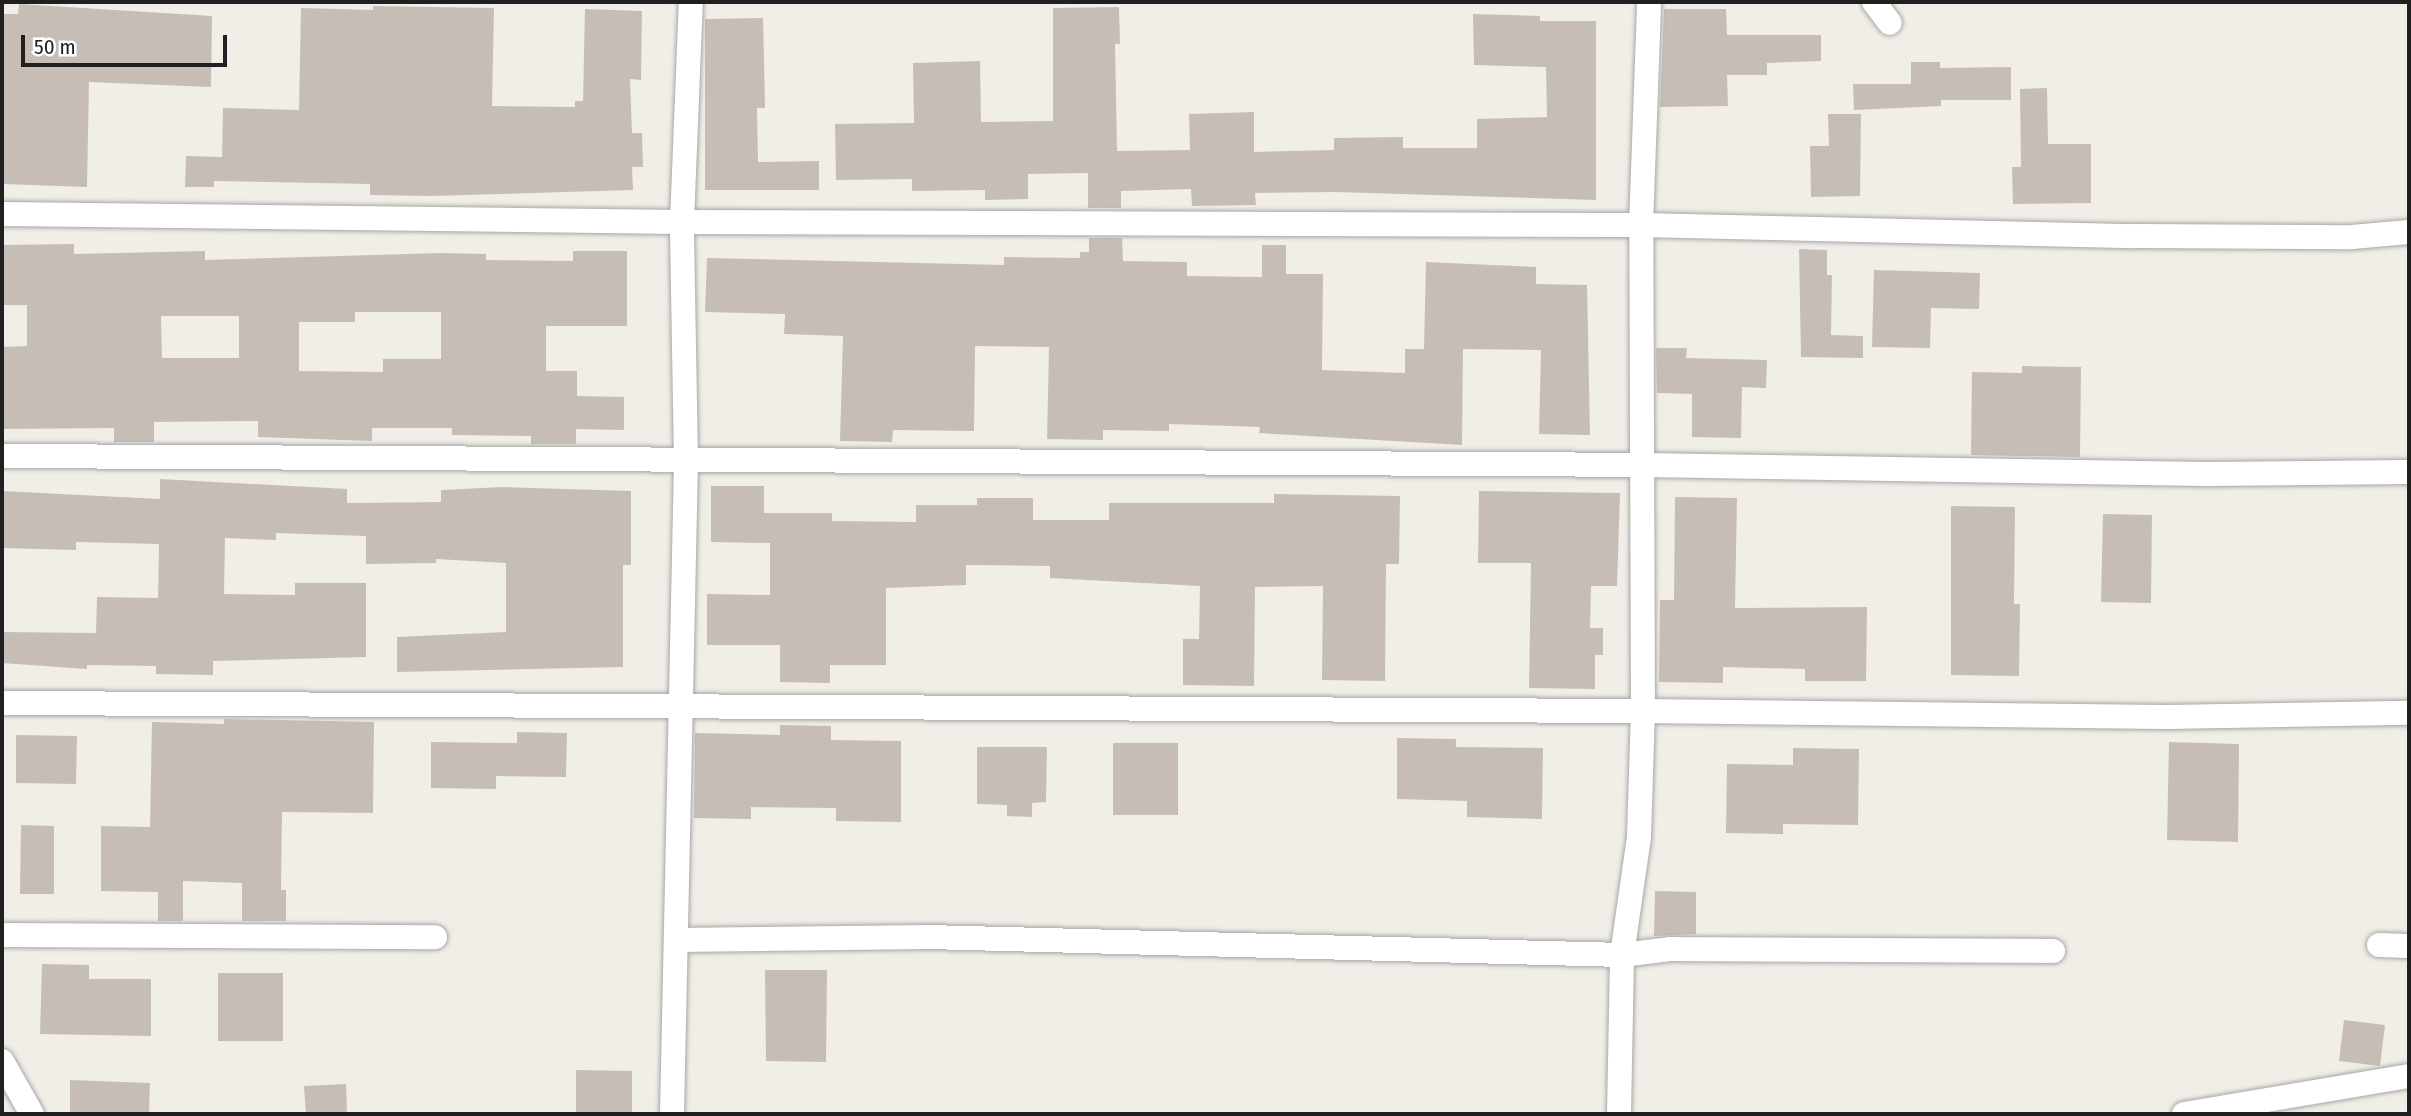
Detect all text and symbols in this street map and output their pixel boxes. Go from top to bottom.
scale bar [24,21,231,65]
text: 50 m [34,34,76,60]

